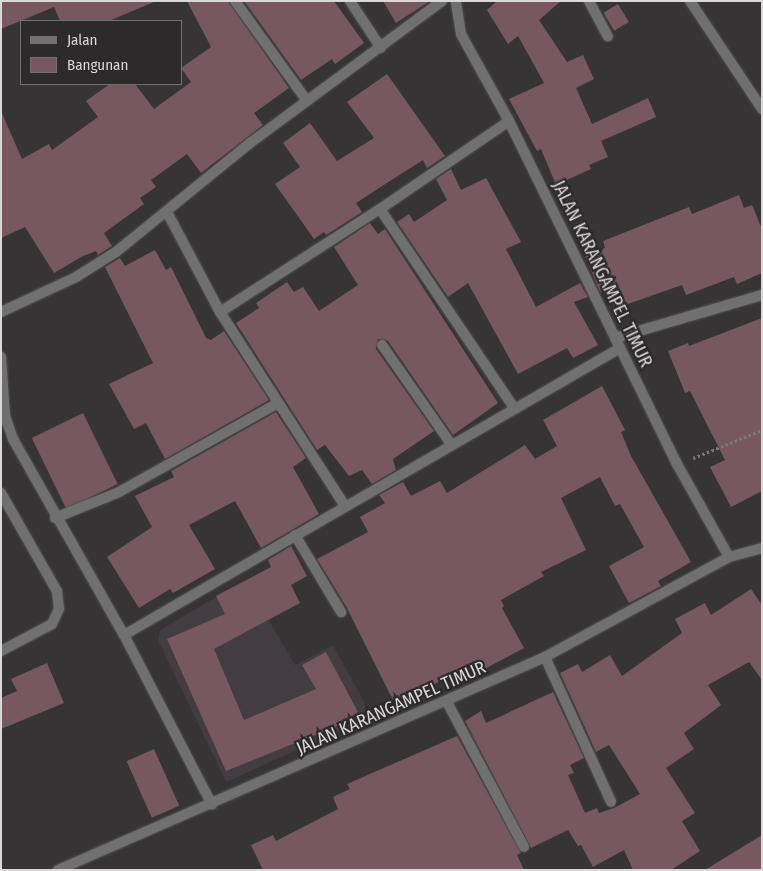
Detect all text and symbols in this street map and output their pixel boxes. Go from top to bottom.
legend [20,20,182,85]
text: Jalan [67,31,97,49]
text: Bangunan [67,56,128,74]
street label: JALAN KARANGAMPEL TIMUR [547,177,657,371]
street label: JALAN KARANGAMPEL TIMUR [293,656,489,760]

